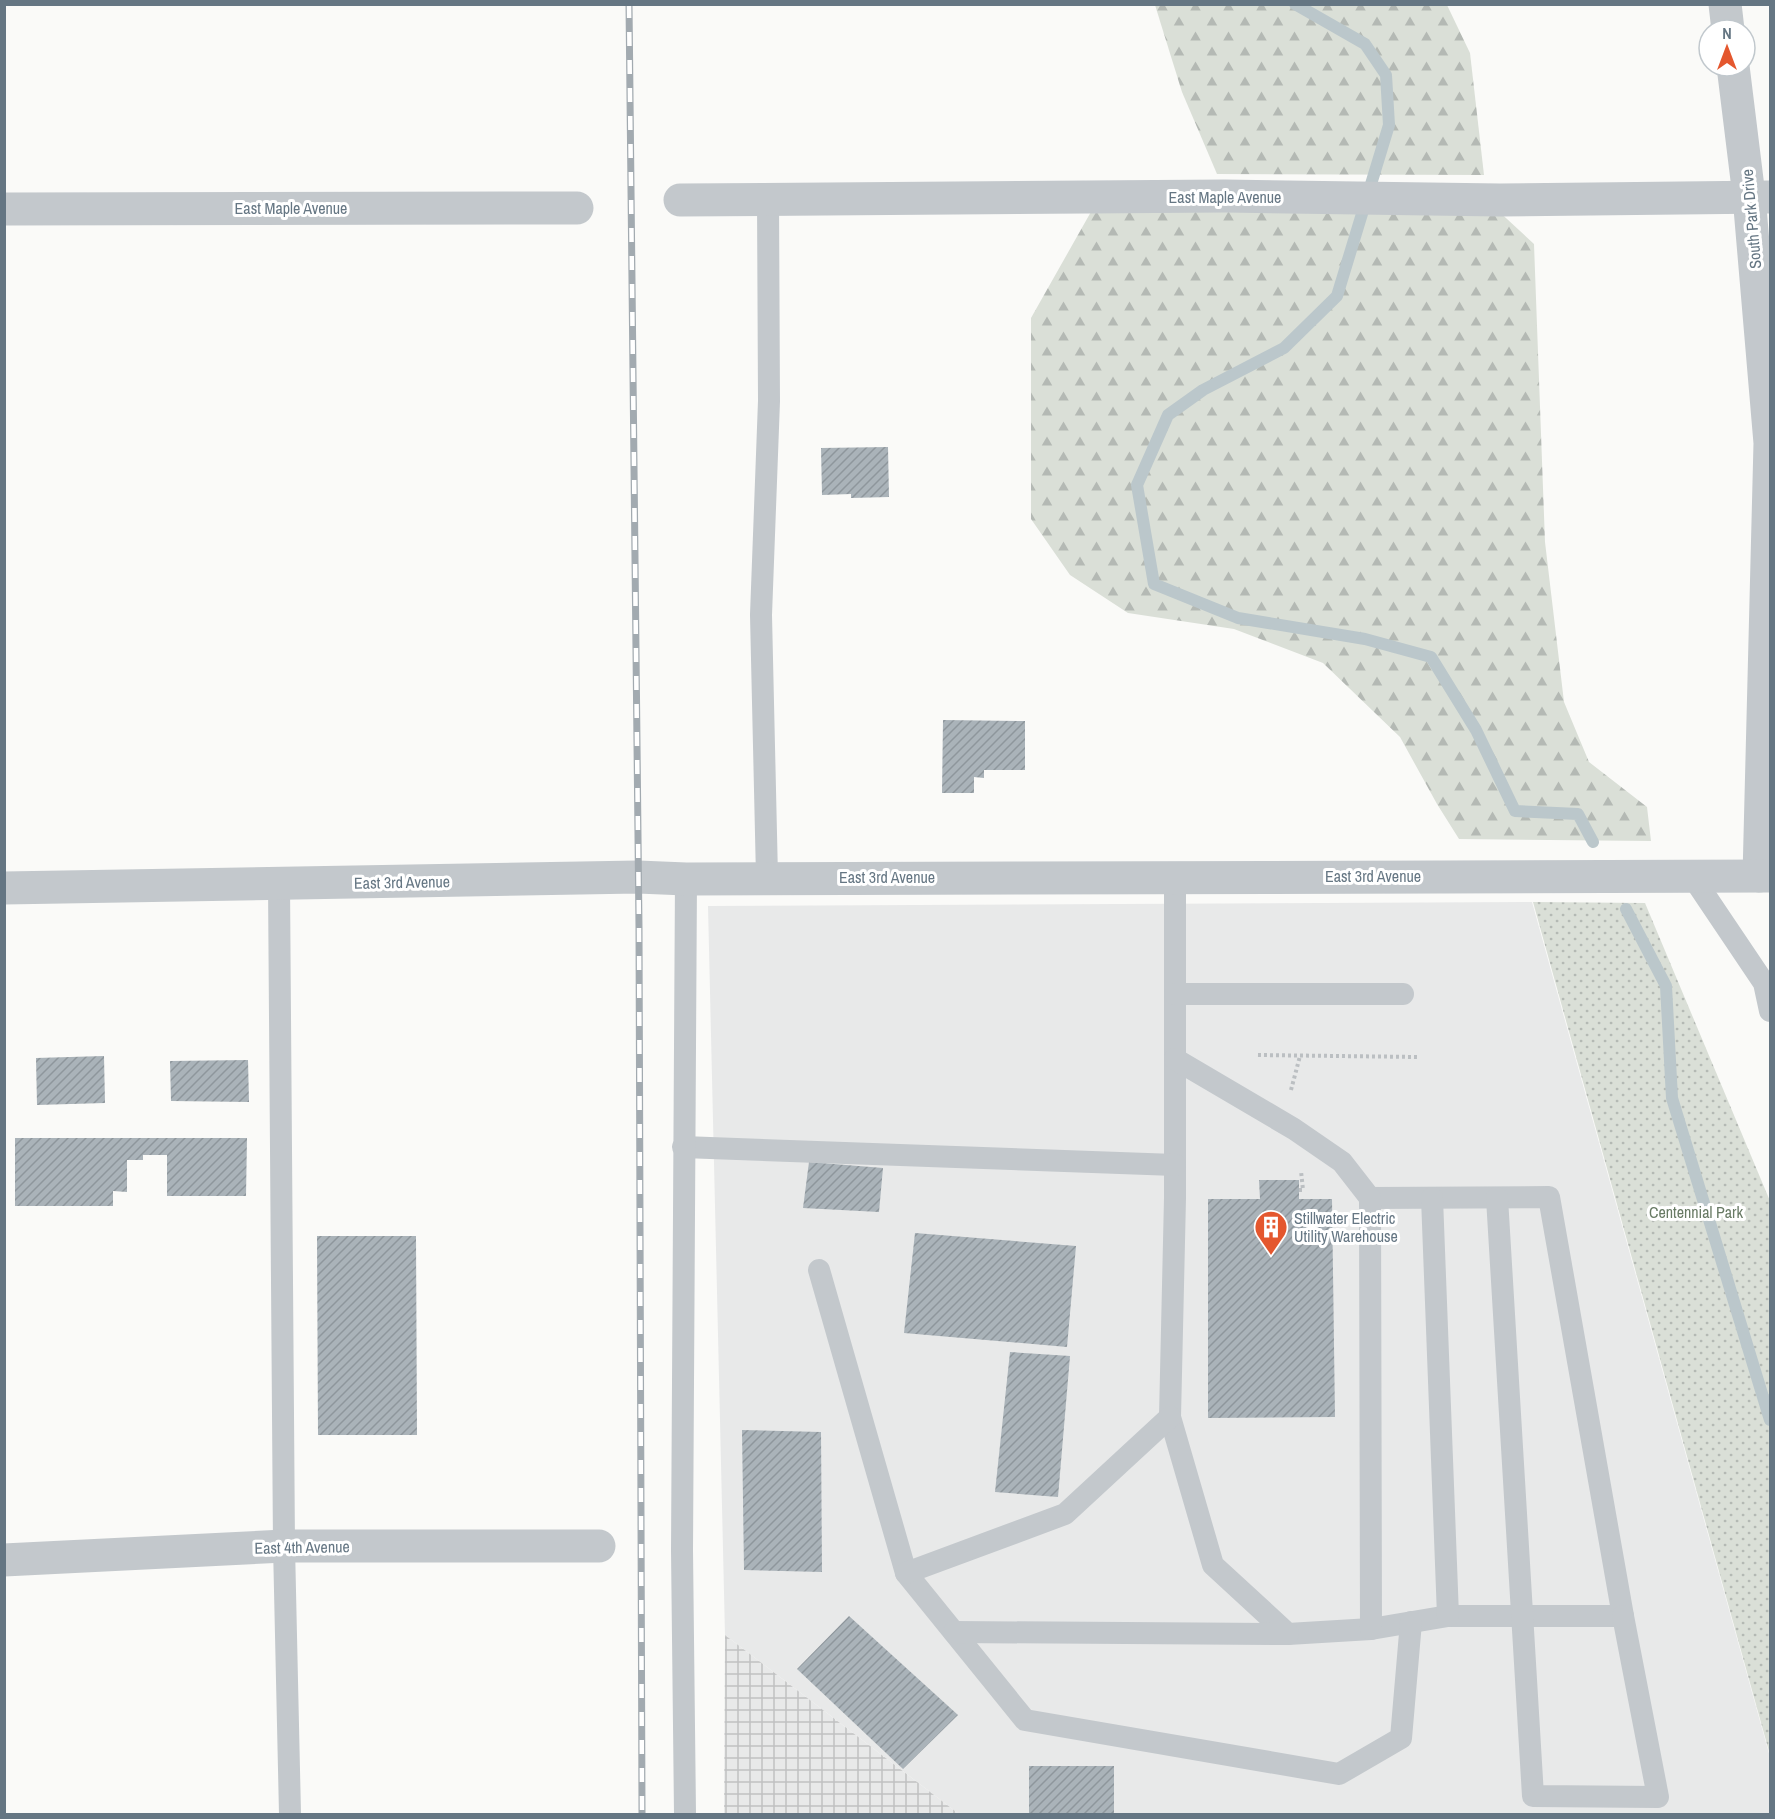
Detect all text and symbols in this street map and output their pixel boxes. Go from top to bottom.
north arrow [1697,18,1757,78]
text: N [1722,22,1732,44]
street label: South Park Drive [1736,168,1766,270]
street label: East Maple Avenue [1169,186,1281,208]
street label: East Maple Avenue [235,197,347,219]
street label: East 3rd Avenue [1325,865,1421,887]
street label: East 3rd Avenue [839,866,935,888]
street label: East 3rd Avenue [354,870,450,894]
park label: Centennial Park [1649,1201,1743,1223]
place label: Stillwater Electric Utility Warehouse [1294,1207,1398,1247]
building icon: Stillwater Electric Utility Warehouse [1253,1209,1289,1256]
street label: East 4th Avenue [254,1535,350,1559]

